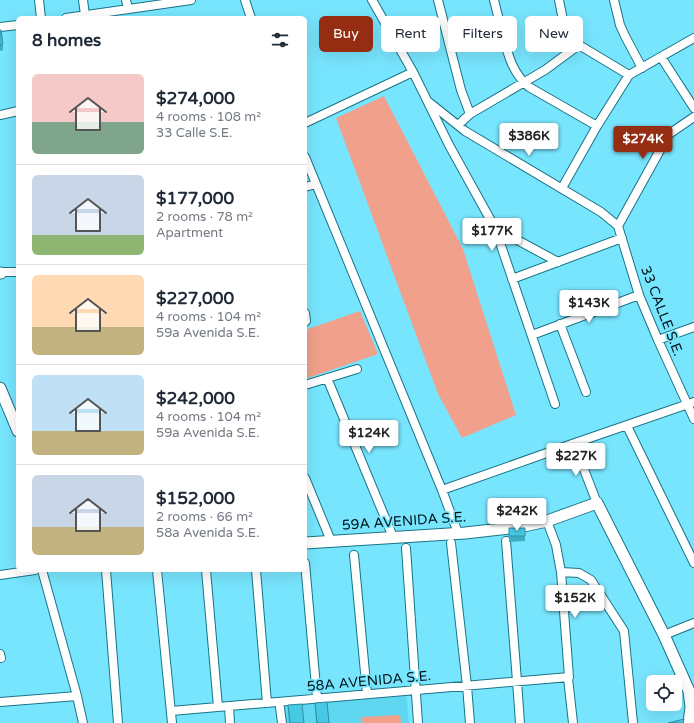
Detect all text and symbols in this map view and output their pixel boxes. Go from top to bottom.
chip: Buy [319,16,373,52]
chip: Rent [381,16,440,52]
chip: Filters [448,16,517,52]
chip: New [525,16,583,52]
icon: filters [269,29,291,51]
text: 8 homes [32,30,101,51]
text: $274,000 [156,88,235,109]
icon: home [64,90,112,138]
text: 4 rooms · 108 m² [156,109,261,125]
pin: $386K [501,123,557,157]
text: 33 Calle S.E. [156,125,232,141]
pin: $274K [615,126,671,160]
text: $386K [508,128,550,144]
text: $274K [622,131,664,147]
text: $177,000 [156,188,234,209]
icon: home [64,191,112,239]
text: 2 rooms · 78 m² [156,209,253,225]
pin: $177K [464,218,520,252]
text: $177K [471,223,513,239]
text: Apartment [156,225,223,241]
street label: 33 CALLE S.E. [637,264,687,358]
text: $227,000 [156,288,234,309]
pin: $143K [561,290,617,324]
icon: home [64,291,112,339]
text: $143K [568,295,610,311]
text: 4 rooms · 104 m² [156,309,261,325]
text: 59a Avenida S.E. [156,325,260,341]
text: $242,000 [156,388,235,409]
icon: home [64,391,112,439]
text: 4 rooms · 104 m² [156,409,261,425]
pin: $124K [341,420,397,454]
text: 59a Avenida S.E. [156,425,260,441]
text: $124K [348,425,390,441]
pin: $227K [548,443,604,477]
text: $227K [555,448,597,464]
text: $152,000 [156,488,235,509]
icon: home [64,491,112,539]
pin: $242K [489,498,545,532]
text: $242K [496,503,538,519]
street label: 59A AVENIDA S.E. [341,508,467,534]
text: 2 rooms · 66 m² [156,509,253,525]
text: 58a Avenida S.E. [156,525,260,541]
pin: $152K [547,585,603,619]
text: $152K [554,590,596,606]
street label: 58A AVENIDA S.E. [306,667,432,695]
map controls [646,675,682,711]
button: locate [646,675,682,711]

